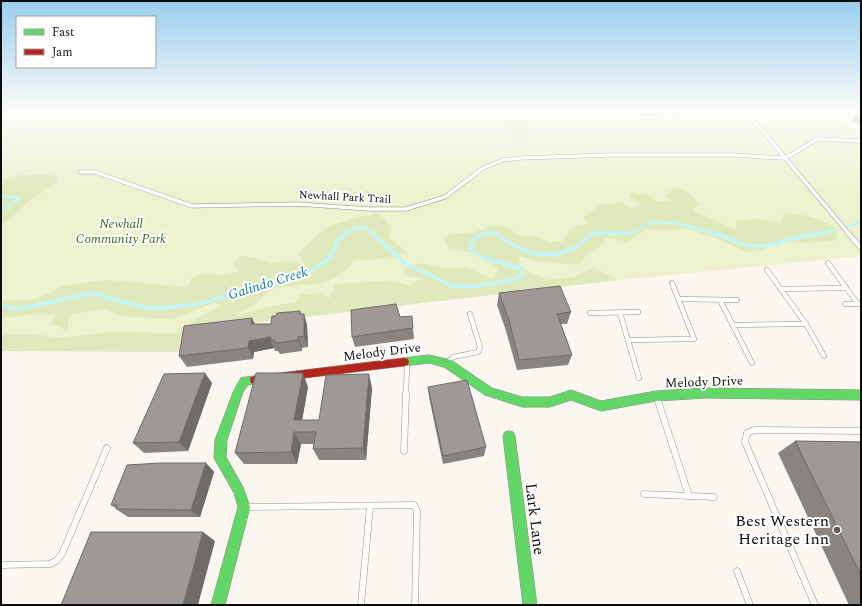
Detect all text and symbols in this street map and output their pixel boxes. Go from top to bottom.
legend [16,16,156,68]
text: Fast [52,23,74,42]
text: Jam [52,43,73,62]
street label: Newhall Park Trail [298,186,392,208]
park label: Newhall Community Park [76,214,166,249]
water label: Galindo Creek [225,261,311,305]
street label: Melody Drive [342,337,422,367]
street label: Melody Drive [665,371,743,393]
street label: Lark Lane [519,482,551,556]
place label: Best Western Heritage Inn [735,509,829,551]
marker: Best Western Heritage Inn [832,525,842,535]

